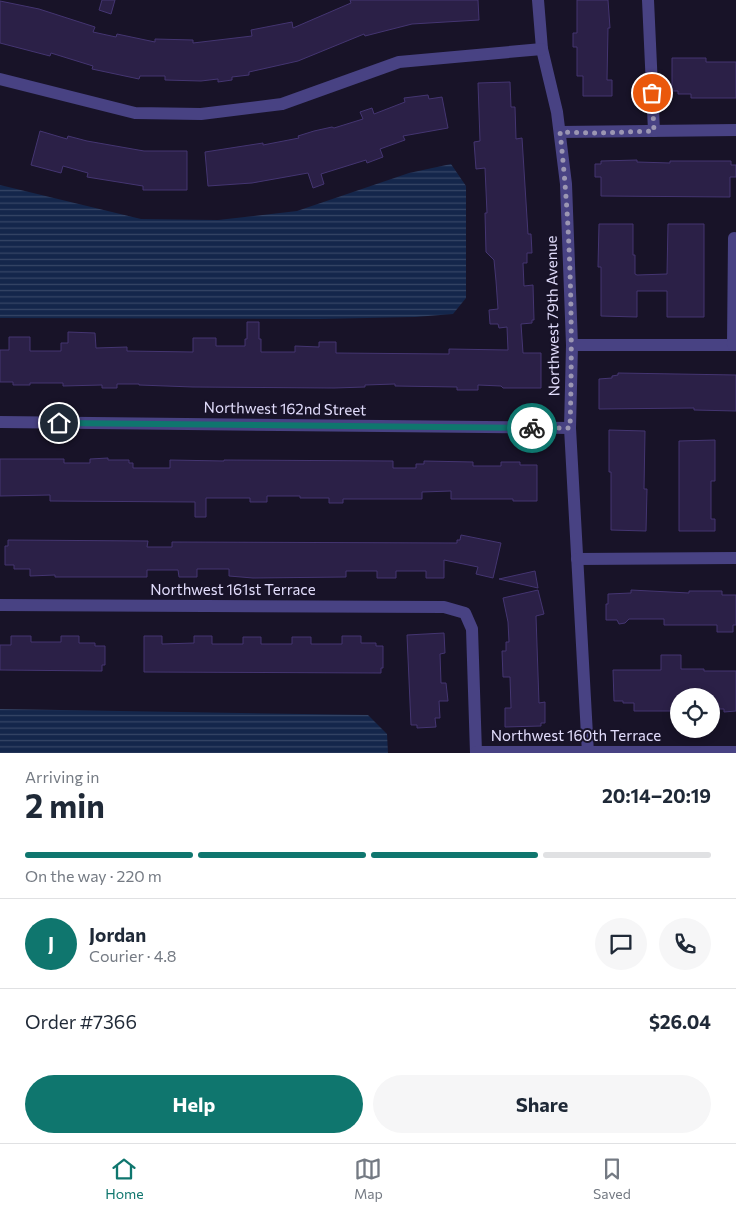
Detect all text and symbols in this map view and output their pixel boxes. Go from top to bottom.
pin [631,72,673,114]
icon: bag [638,79,666,107]
street label: Northwest 79th Avenue [542,235,562,397]
street label: Northwest 162nd Street [204,398,366,418]
pin [38,402,80,444]
courier [507,403,557,453]
icon: home [45,409,73,437]
icon: bike [518,414,546,442]
street label: Northwest 161st Terrace [150,580,316,598]
map controls [670,688,720,738]
button: locate [670,688,720,738]
street label: Northwest 160th Terrace [491,726,661,744]
text: Arriving in [25,767,99,786]
text: 20:14–20:19 [602,784,711,807]
text: 2 min [25,785,105,825]
text: On the way · 220 m [25,866,162,885]
button: chat [595,918,647,970]
button: phone [659,918,711,970]
text: Jordan [89,923,146,946]
text: J [48,932,54,955]
text: Courier · 4.8 [89,946,176,965]
text: Order #7366 [25,1010,137,1033]
text: $26.04 [649,1010,711,1033]
button: Help [25,1075,363,1133]
button: Share [373,1075,711,1133]
tab: Home [105,1155,144,1202]
tab: Map [354,1155,383,1202]
tab: Saved [593,1155,631,1202]

